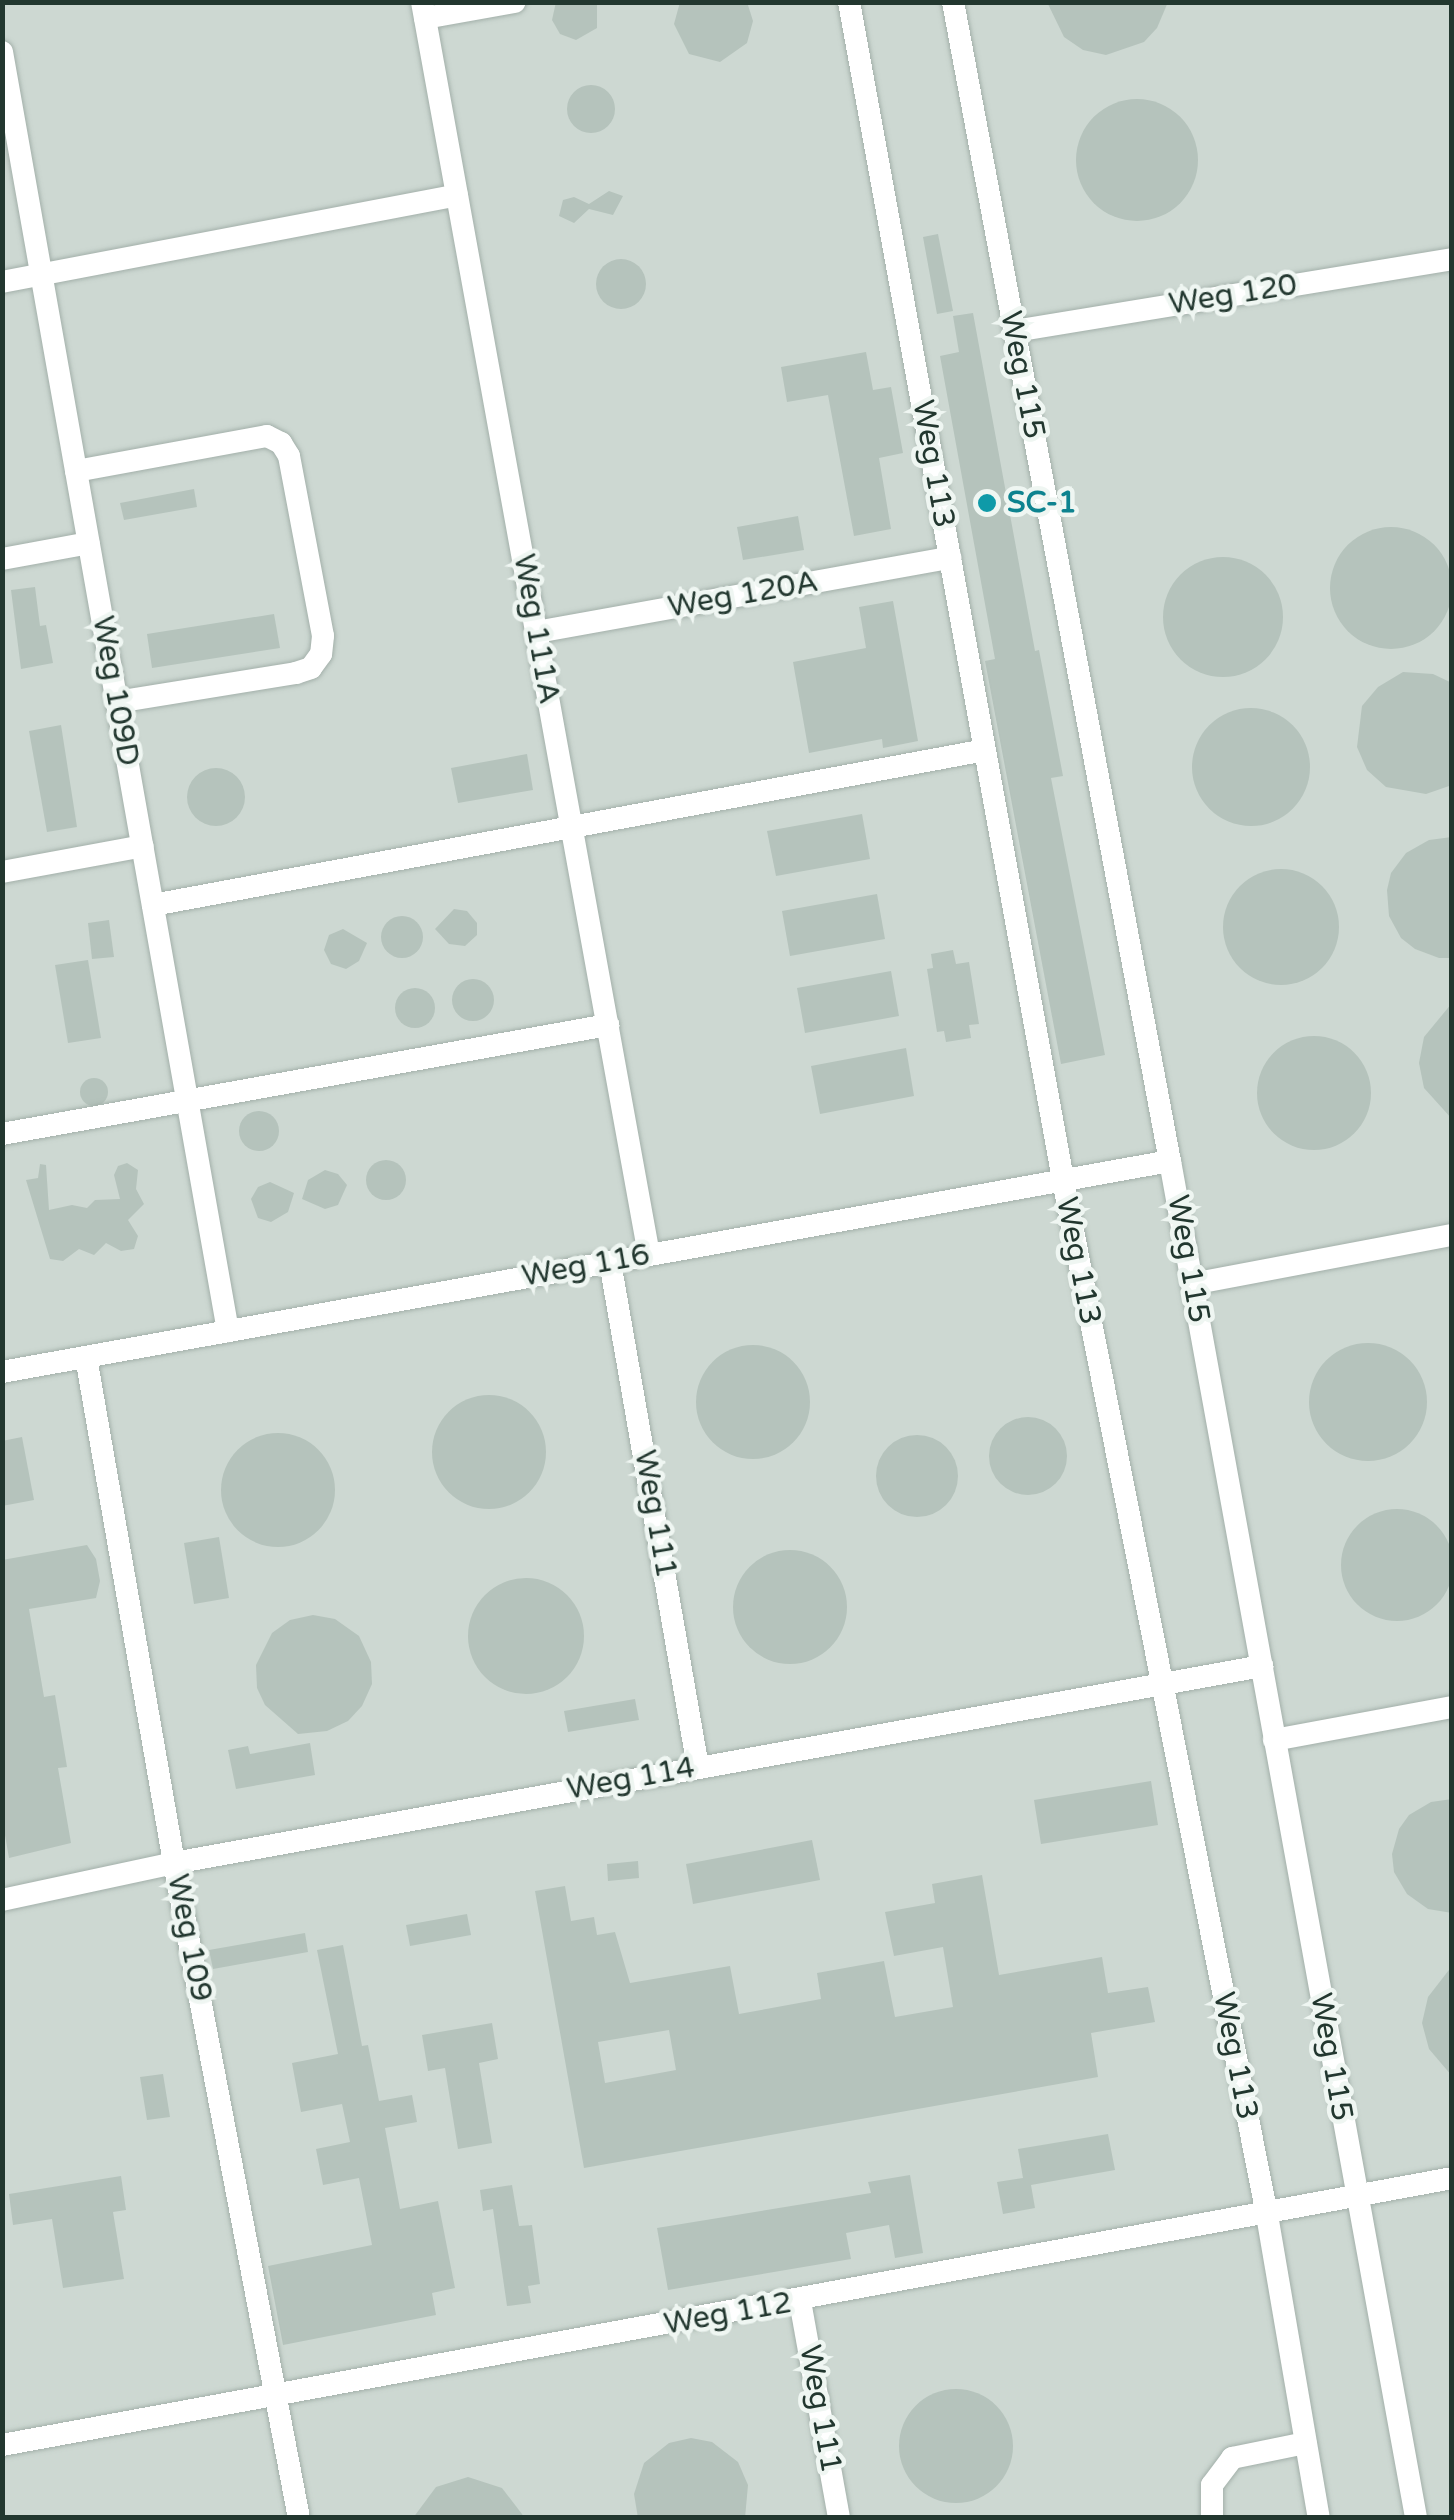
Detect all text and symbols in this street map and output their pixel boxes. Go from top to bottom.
street label: Weg 120 [1166,267,1300,323]
street label: Weg 115 [992,308,1052,442]
street label: Weg 113 [904,397,962,531]
place label: SC-1 [1007,485,1077,521]
marker: SC-1 [976,492,998,514]
street label: Weg 111A [505,551,567,707]
street label: Weg 120A [665,564,821,626]
street label: Weg 109D [84,613,146,769]
street label: Weg 115 [1159,1192,1217,1326]
street label: Weg 113 [1048,1194,1108,1328]
street label: Weg 116 [519,1237,653,1295]
street label: Weg 111 [626,1447,684,1581]
street label: Weg 114 [564,1750,698,1808]
street label: Weg 109 [159,1871,219,2005]
street label: Weg 113 [1205,1989,1265,2123]
street label: Weg 115 [1302,1990,1360,2124]
street label: Weg 112 [661,2285,795,2343]
street label: Weg 111 [791,2342,849,2476]

